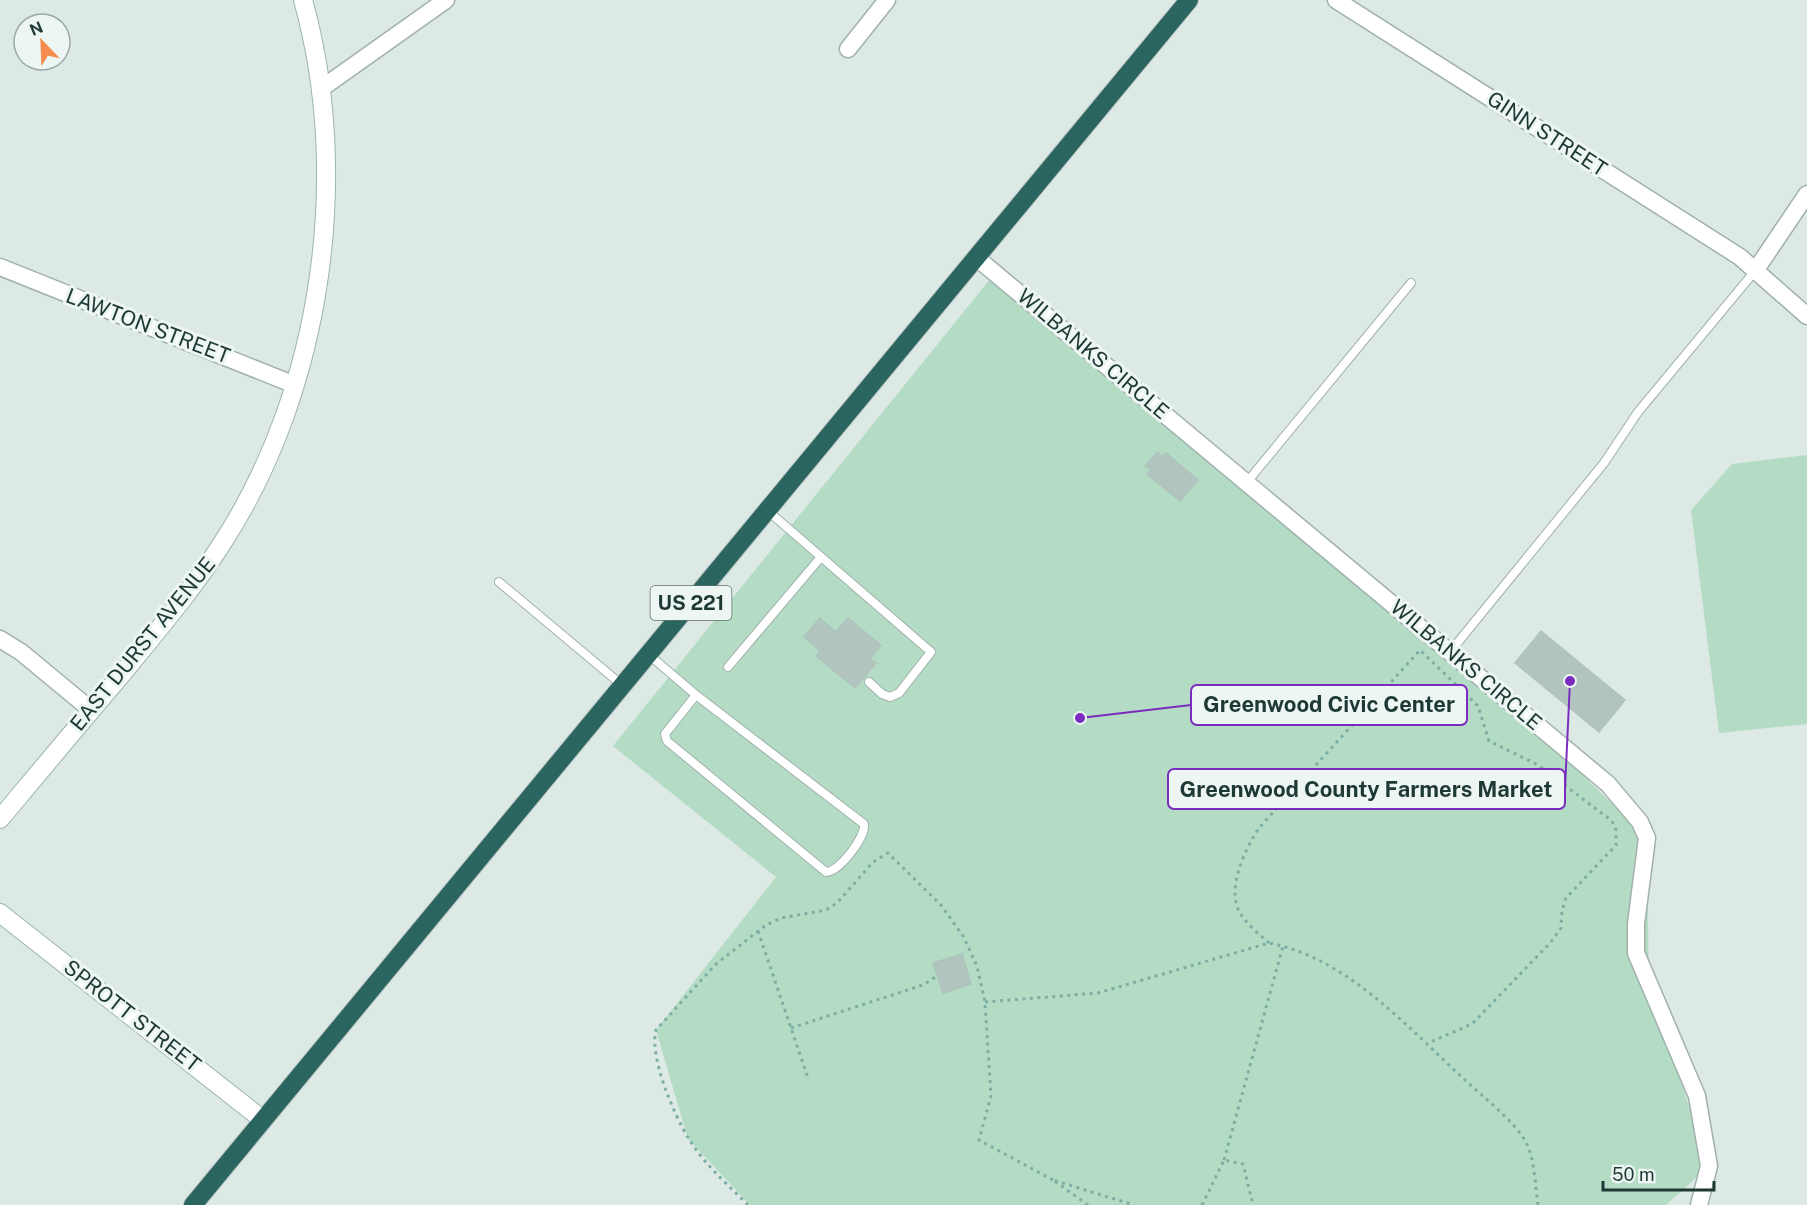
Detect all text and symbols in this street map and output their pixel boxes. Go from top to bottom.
north arrow [12,12,72,72]
text: N [27,17,46,40]
street label: GINN STREET [1483,86,1612,182]
street label: LAWTON STREET [63,283,234,368]
street label: WILBANKS CIRCLE [1013,283,1174,424]
street label: EAST DURST AVENUE [65,552,220,736]
road number: US 221 [650,586,732,620]
street label: WILBANKS CIRCLE [1386,594,1547,735]
callout: Greenwood Civic Center [1191,685,1467,725]
text: Greenwood Civic Center [1203,691,1455,717]
callout: Greenwood County Farmers Market [1168,769,1565,809]
text: Greenwood County Farmers Market [1180,776,1552,802]
street label: SPROTT STREET [59,954,206,1077]
scale bar [1603,1154,1714,1192]
text: 50 m [1612,1164,1655,1185]

